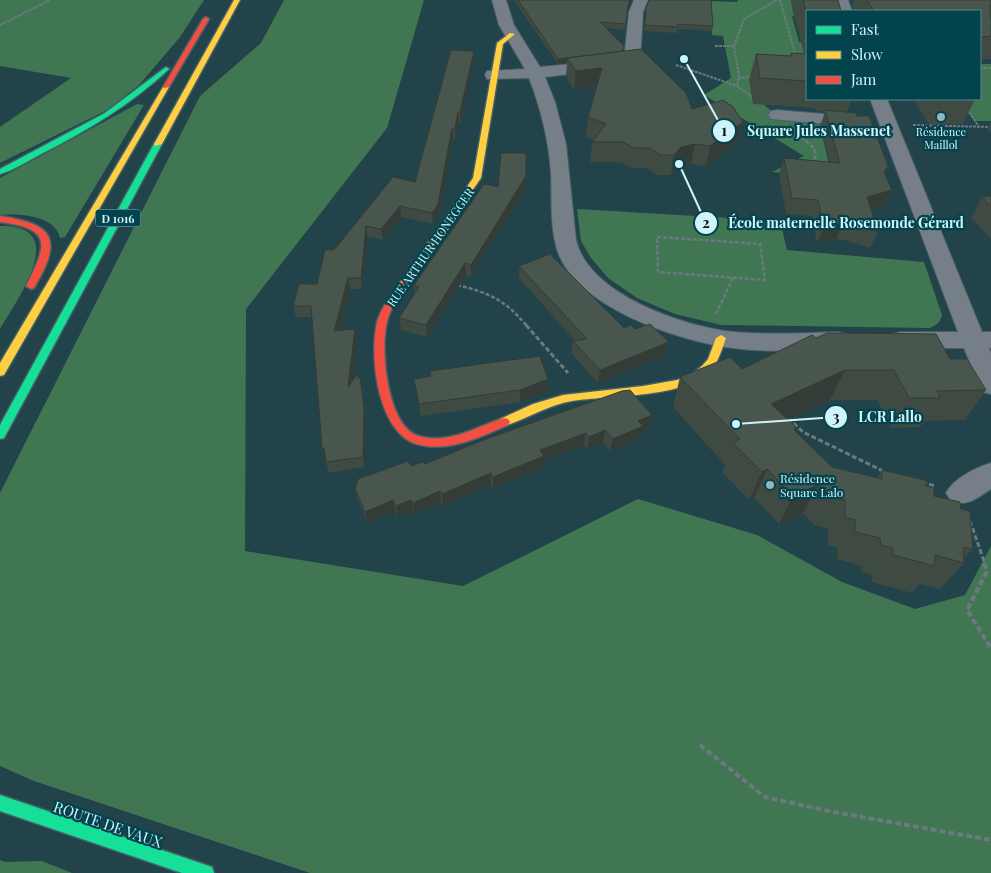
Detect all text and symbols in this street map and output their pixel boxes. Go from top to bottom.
legend [806,10,981,100]
text: Fast [851,19,880,39]
text: Slow [851,44,883,64]
text: Jam [850,69,877,89]
marker: Résidence Maillol [935,111,947,123]
callout: Square Jules Massenet [712,116,901,145]
text: 1 [721,120,727,140]
text: Square Jules Massenet [747,121,891,140]
place label: Résidence Maillol [916,124,967,152]
street label: RUE ARTHUR HONEGGER [383,184,477,310]
callout: École maternelle Rosemonde Gérard [694,208,974,237]
road number: D 1016 [96,210,140,227]
text: 2 [702,212,710,232]
text: École maternelle Rosemonde Gérard [728,213,964,232]
callout: LCR Lallo [823,403,932,432]
text: 3 [832,406,840,426]
text: LCR Lallo [858,407,922,426]
place label: Résidence Square Lalo [780,470,844,500]
marker: Résidence Square Lalo [764,479,776,491]
street label: ROUTE DE VAUX [51,796,166,852]

